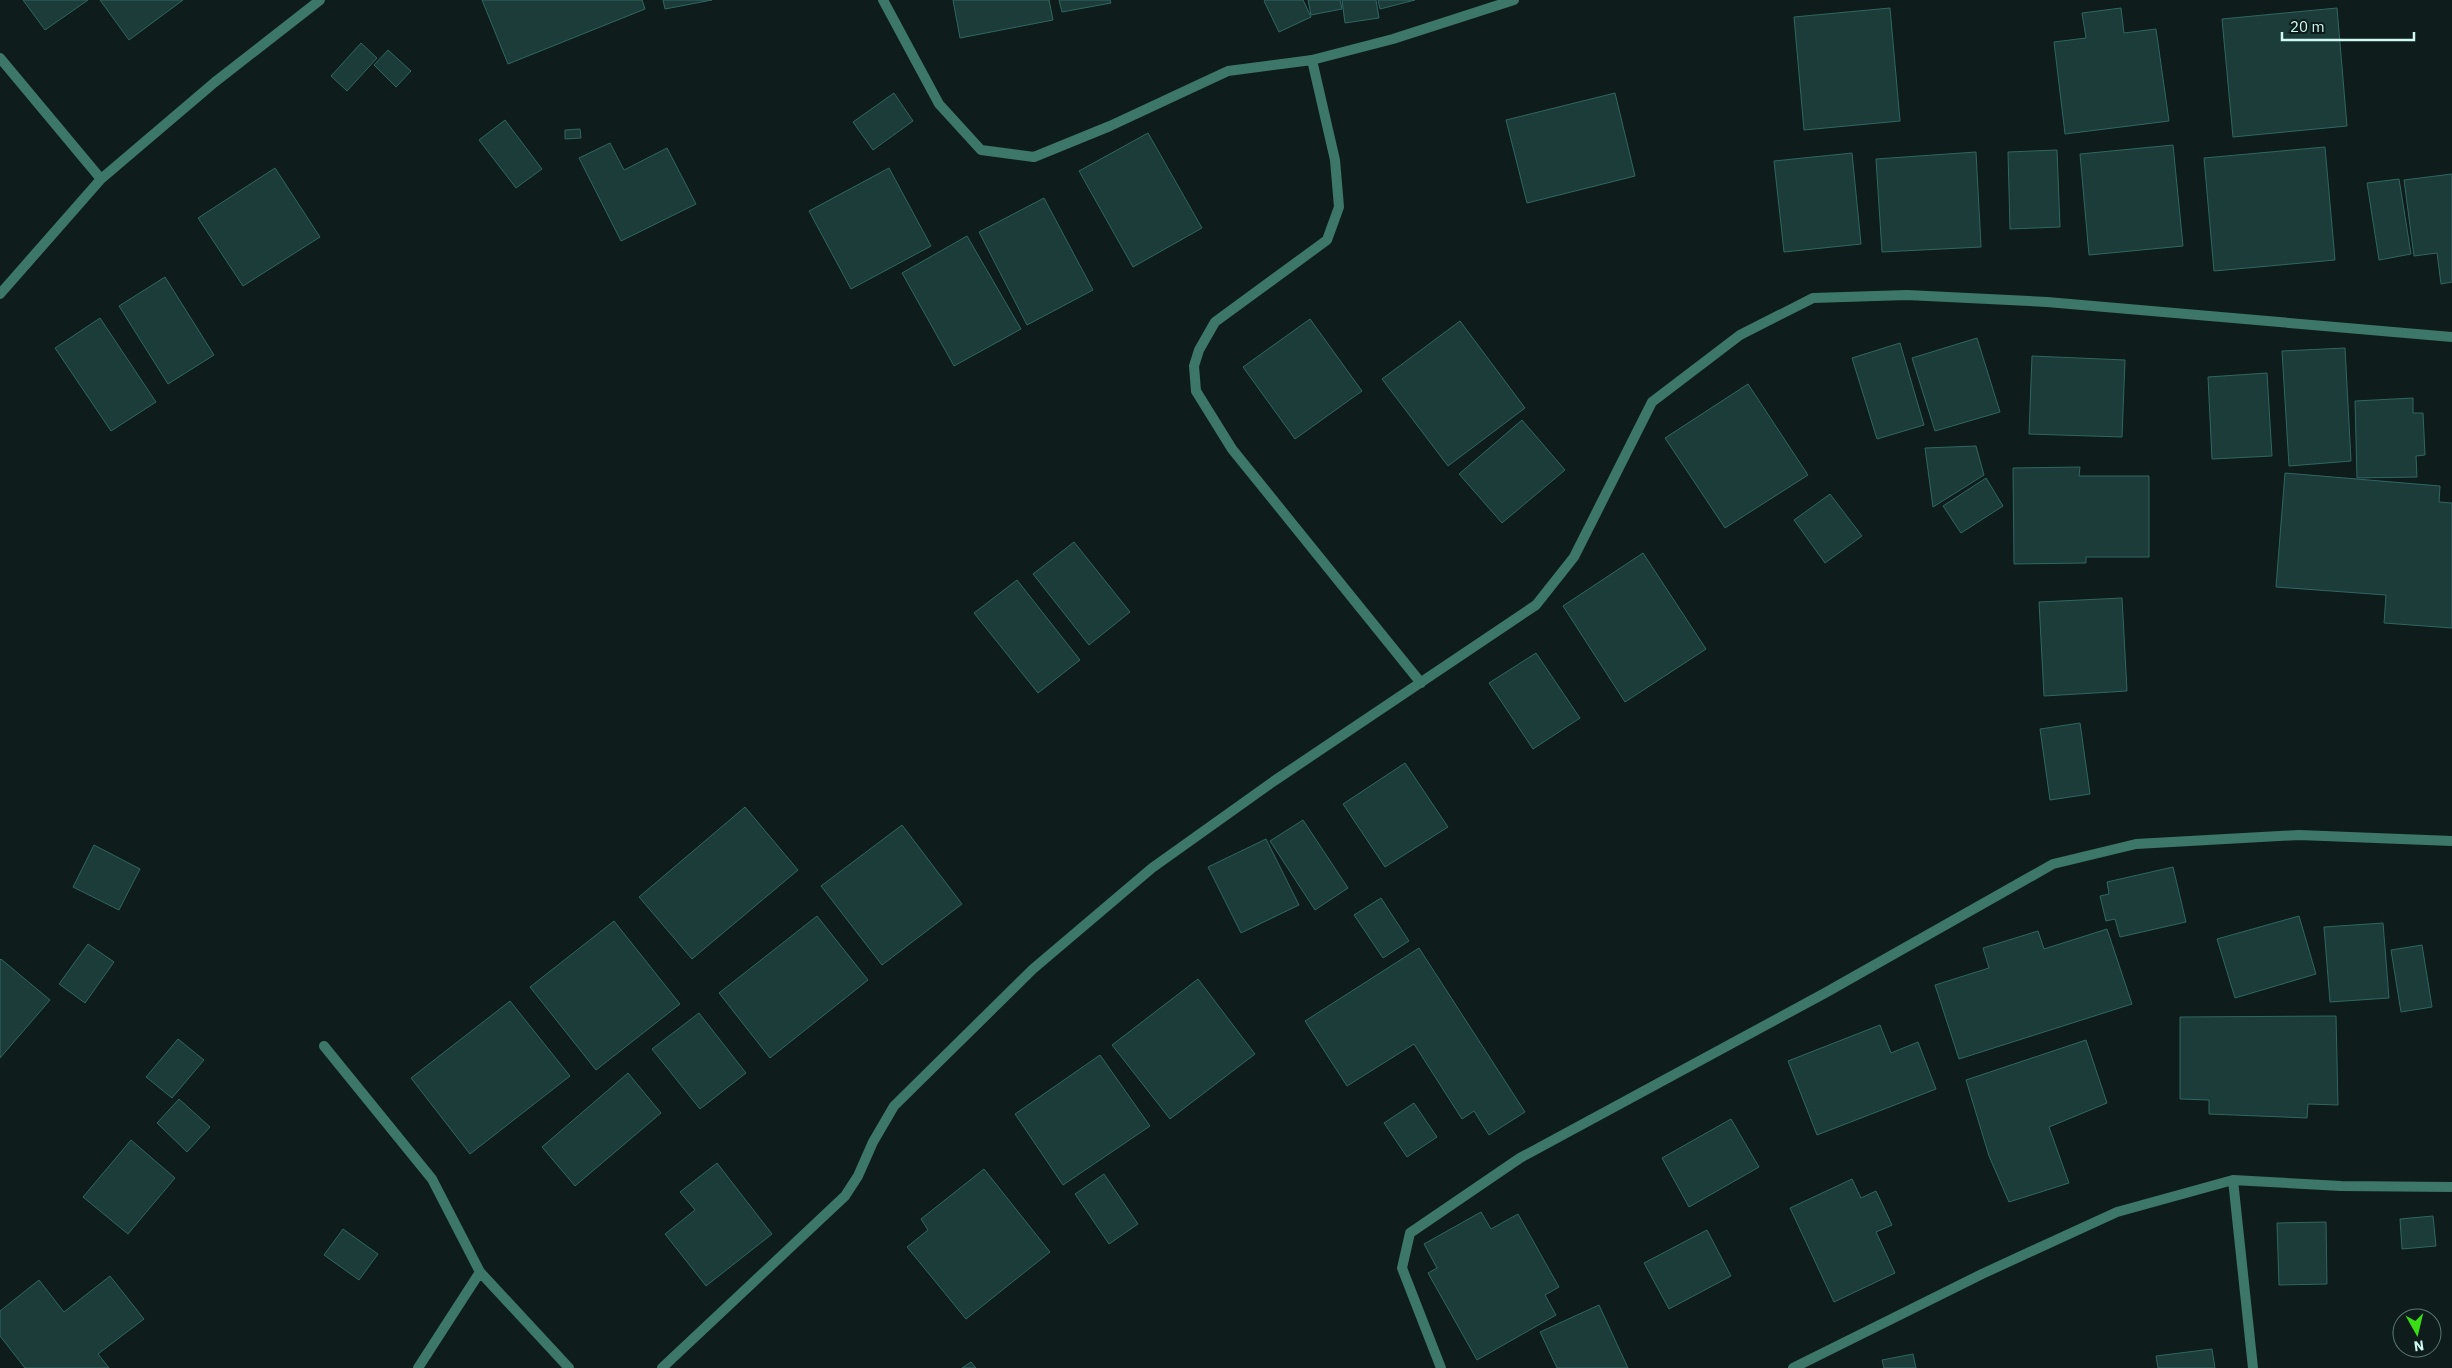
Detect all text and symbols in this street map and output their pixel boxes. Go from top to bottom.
scale bar [2282,10,2414,42]
text: 20 m [2290,17,2325,36]
north arrow [2392,1308,2442,1358]
text: N [2413,1336,2425,1355]

